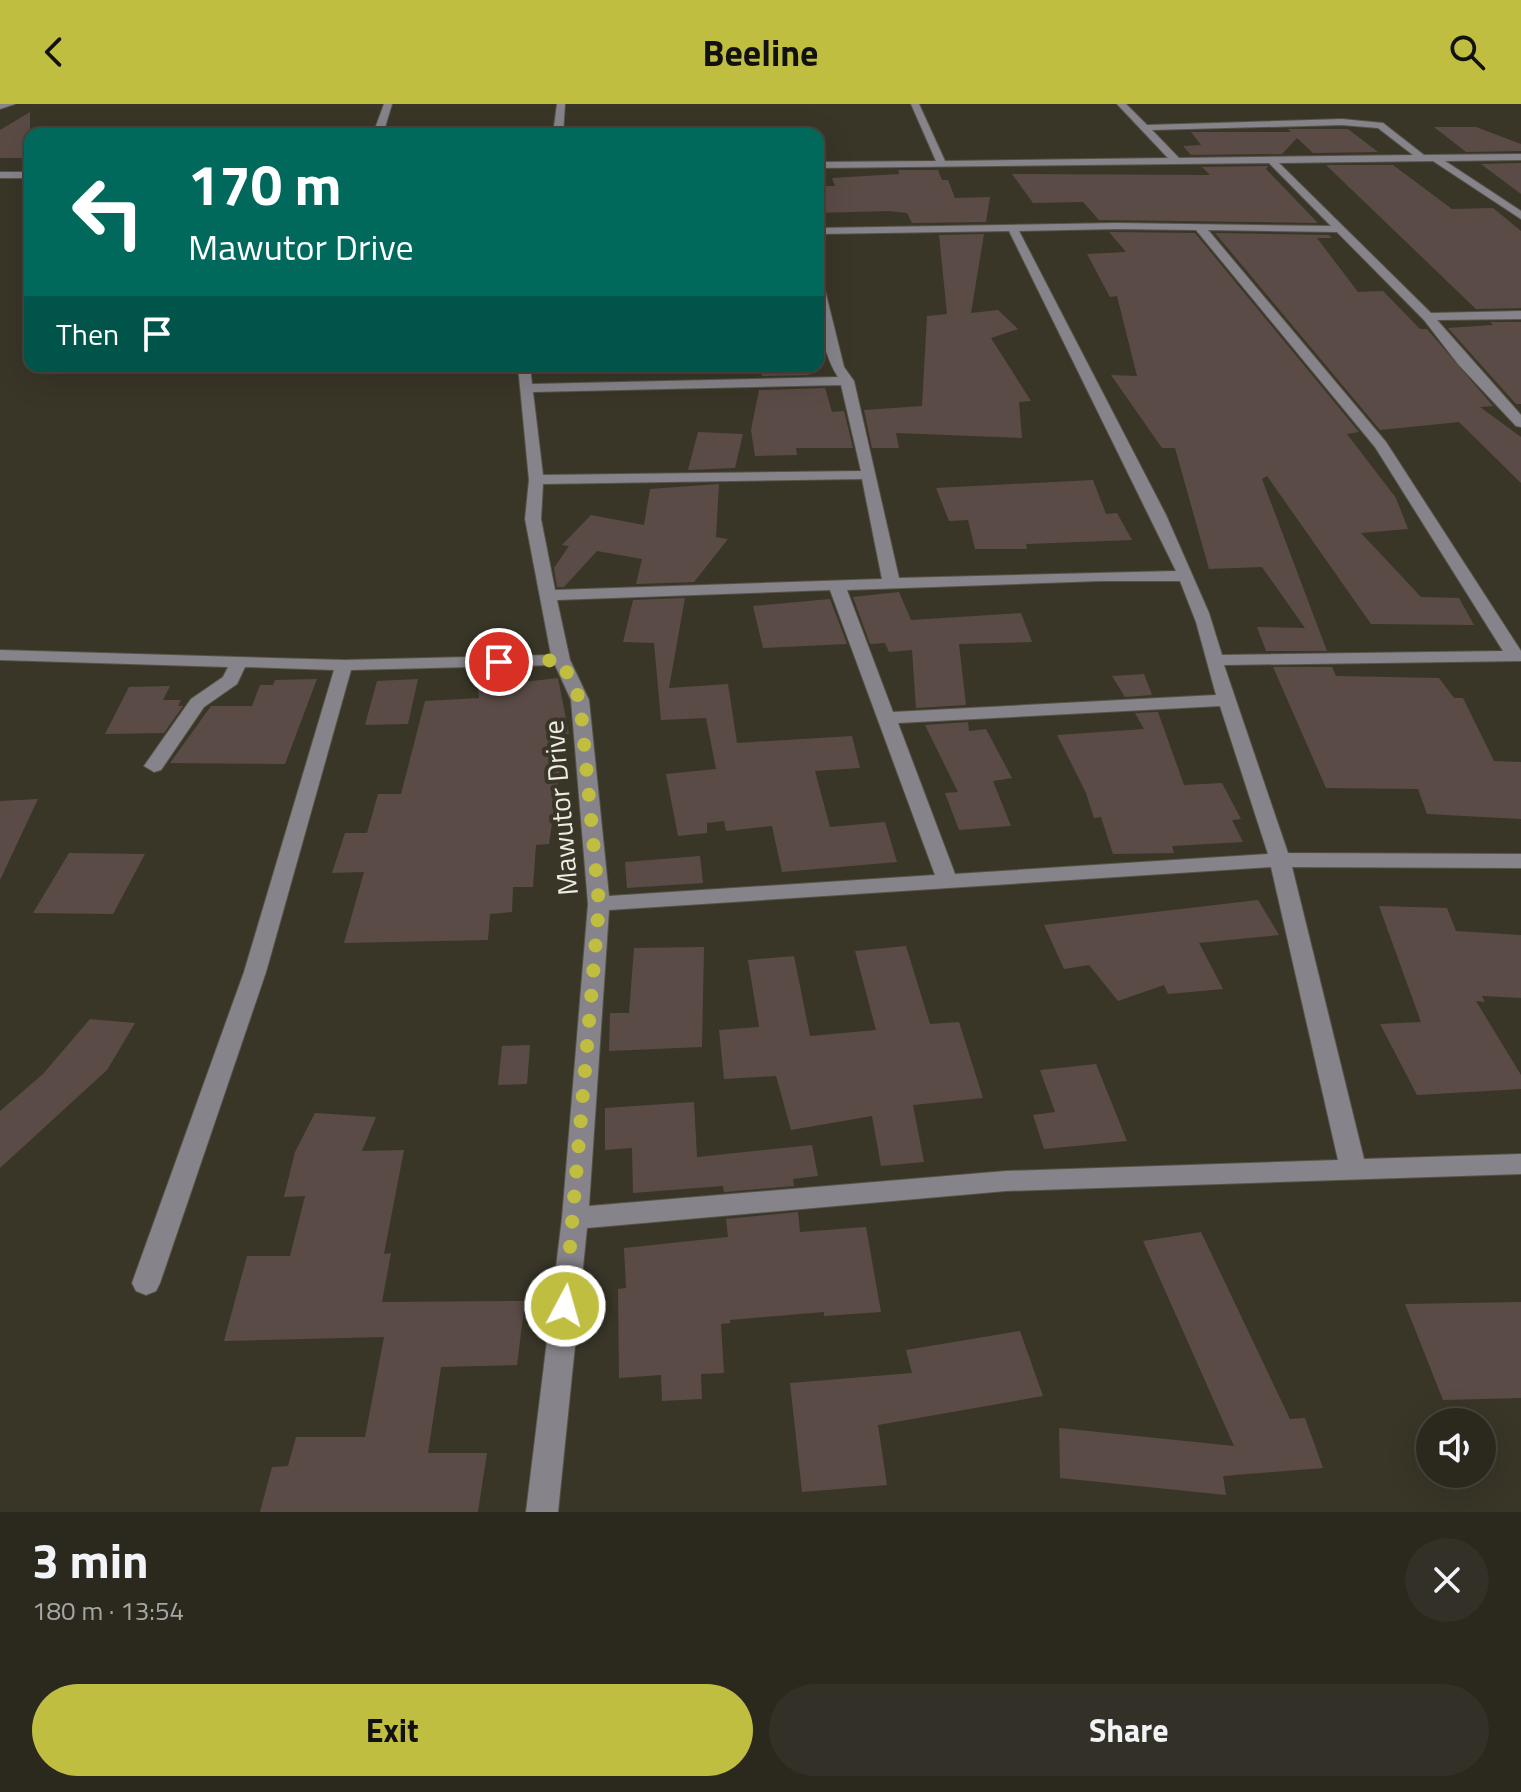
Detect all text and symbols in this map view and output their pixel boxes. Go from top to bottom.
text: Beeline [703,25,818,80]
icon: back [32,30,76,74]
icon: search [1445,30,1489,74]
text: 170 m [188,142,341,227]
icon: left [56,160,160,264]
text: Mawutor Drive [188,219,414,274]
text: Then [56,311,119,357]
icon: arrive [135,312,179,356]
pin [465,628,533,696]
icon: arrive [477,640,521,684]
street label: Mawutor Drive [531,719,589,897]
position arrow [523,1264,607,1348]
map controls [1416,1408,1496,1488]
button: sound [1416,1408,1496,1488]
text: 3 min [32,1524,149,1597]
button: close [1405,1538,1489,1622]
text: 180 m · 13:54 [32,1591,184,1630]
button: Exit [32,1684,753,1776]
button: Share [769,1684,1489,1776]

